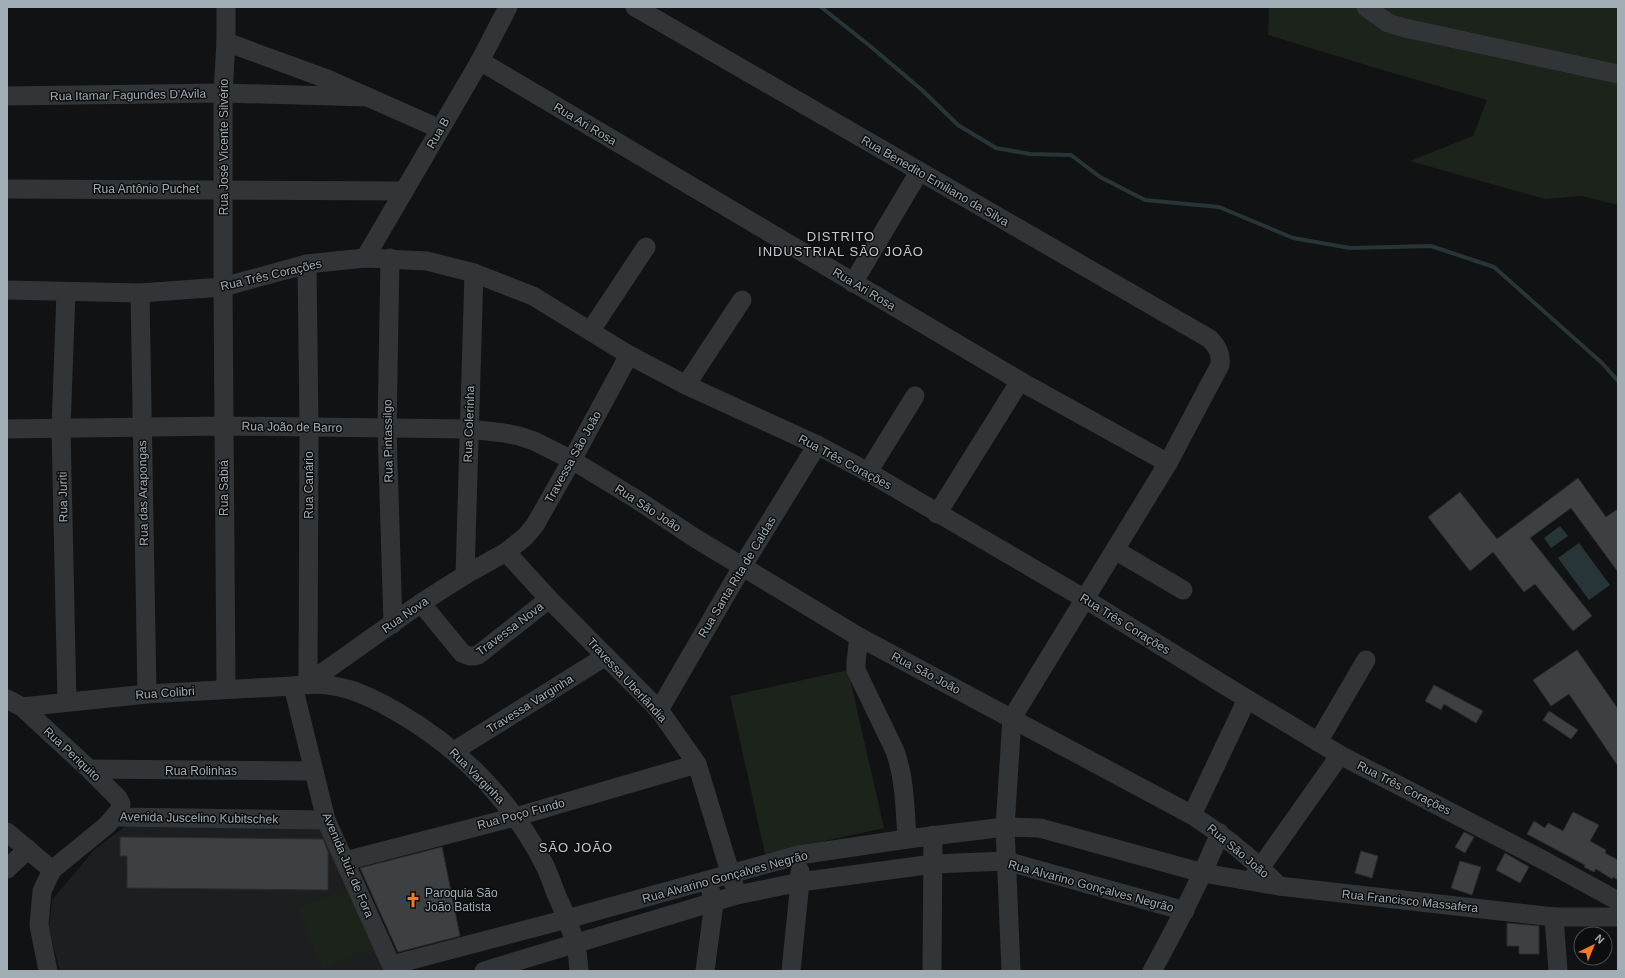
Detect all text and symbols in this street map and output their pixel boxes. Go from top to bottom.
street label: Rua José Vicente Silvério [217,78,231,215]
street label: Rua Itamar Fagundes D'Avila [50,87,207,103]
street label: Rua Ari Rosa [551,100,619,148]
street label: Rua B [424,115,452,151]
street label: Rua Benedito Emiliano da Silva [859,133,1012,229]
street label: Rua Antônio Puchet [93,182,200,196]
district label: DISTRITO INDUSTRIAL SÃO JOÃO [758,229,924,259]
street label: Rua Três Corações [219,257,323,293]
street label: Rua Ari Rosa [830,265,898,313]
street label: Rua Colerinha [461,385,477,463]
street label: Rua Pintassilgo [380,399,396,483]
street label: Travessa São João [542,408,604,505]
street label: Rua João de Barro [242,419,343,435]
street label: Rua Três Corações [796,432,894,492]
street label: Rua das Arapongas [135,440,151,546]
street label: Rua Canário [302,451,316,519]
street label: Rua Sabiá [217,460,231,516]
street label: Rua Juriti [56,472,70,522]
street label: Rua São João [612,481,684,535]
street label: Rua Santa Rita de Caldas [695,514,779,640]
street label: Rua Três Corações [1077,591,1173,657]
street label: Rua Nova [379,594,431,636]
street label: Travessa Nova [474,599,547,659]
street label: Travessa Uberlândia [584,635,670,725]
street label: Rua São João [889,649,963,697]
street label: Travessa Varginha [484,672,576,736]
street label: Rua Colibri [135,684,195,702]
street label: Rua Periquito [41,724,104,784]
street label: Rua Varginha [446,745,508,807]
street label: Rua Três Corações [1355,758,1453,818]
street label: Rua Rolinhas [165,764,237,778]
street label: Rua Poço Fundo [476,796,567,832]
street label: Avenida Juscelino Kubitschek [120,810,279,826]
street label: Avenida Juiz de Fora [320,810,377,920]
street label: Rua São João [1204,821,1272,881]
district label: SÃO JOÃO [539,840,613,855]
street label: Rua Alvarino Gonçalves Negrão [641,848,810,906]
street label: Rua Alvarino Gonçalves Negrão [1007,857,1176,915]
place label: Paroquia São João Batista [425,886,498,914]
street label: Rua Francisco Massafera [1341,887,1479,915]
church icon: Paroquia São João Batista [404,891,422,909]
north arrow [1573,926,1613,966]
text: N [1593,932,1607,946]

